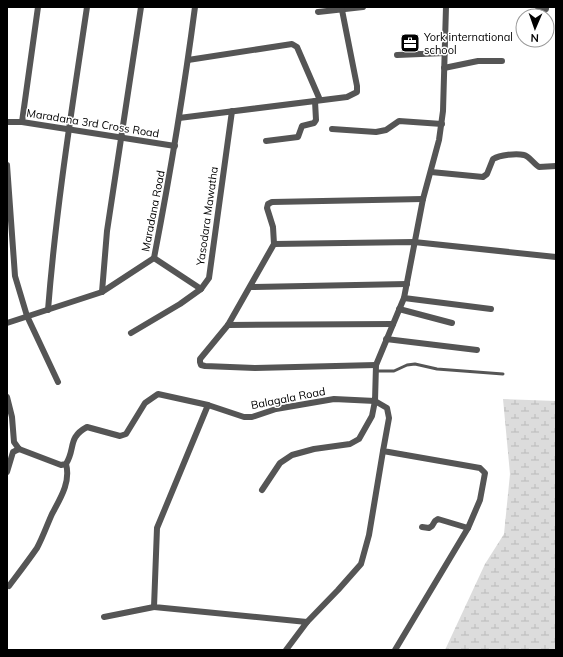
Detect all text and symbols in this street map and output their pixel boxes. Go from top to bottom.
north arrow [515,8,555,48]
place label: York international school [423,30,513,57]
text: N [530,31,539,45]
office icon: York international school [399,32,421,54]
street label: Maradana 3rd Cross Road [26,106,160,140]
street label: Yasodara Mawatha [193,166,221,267]
street label: Maradana Road [138,169,168,253]
street label: Balagala Road [250,384,326,412]

